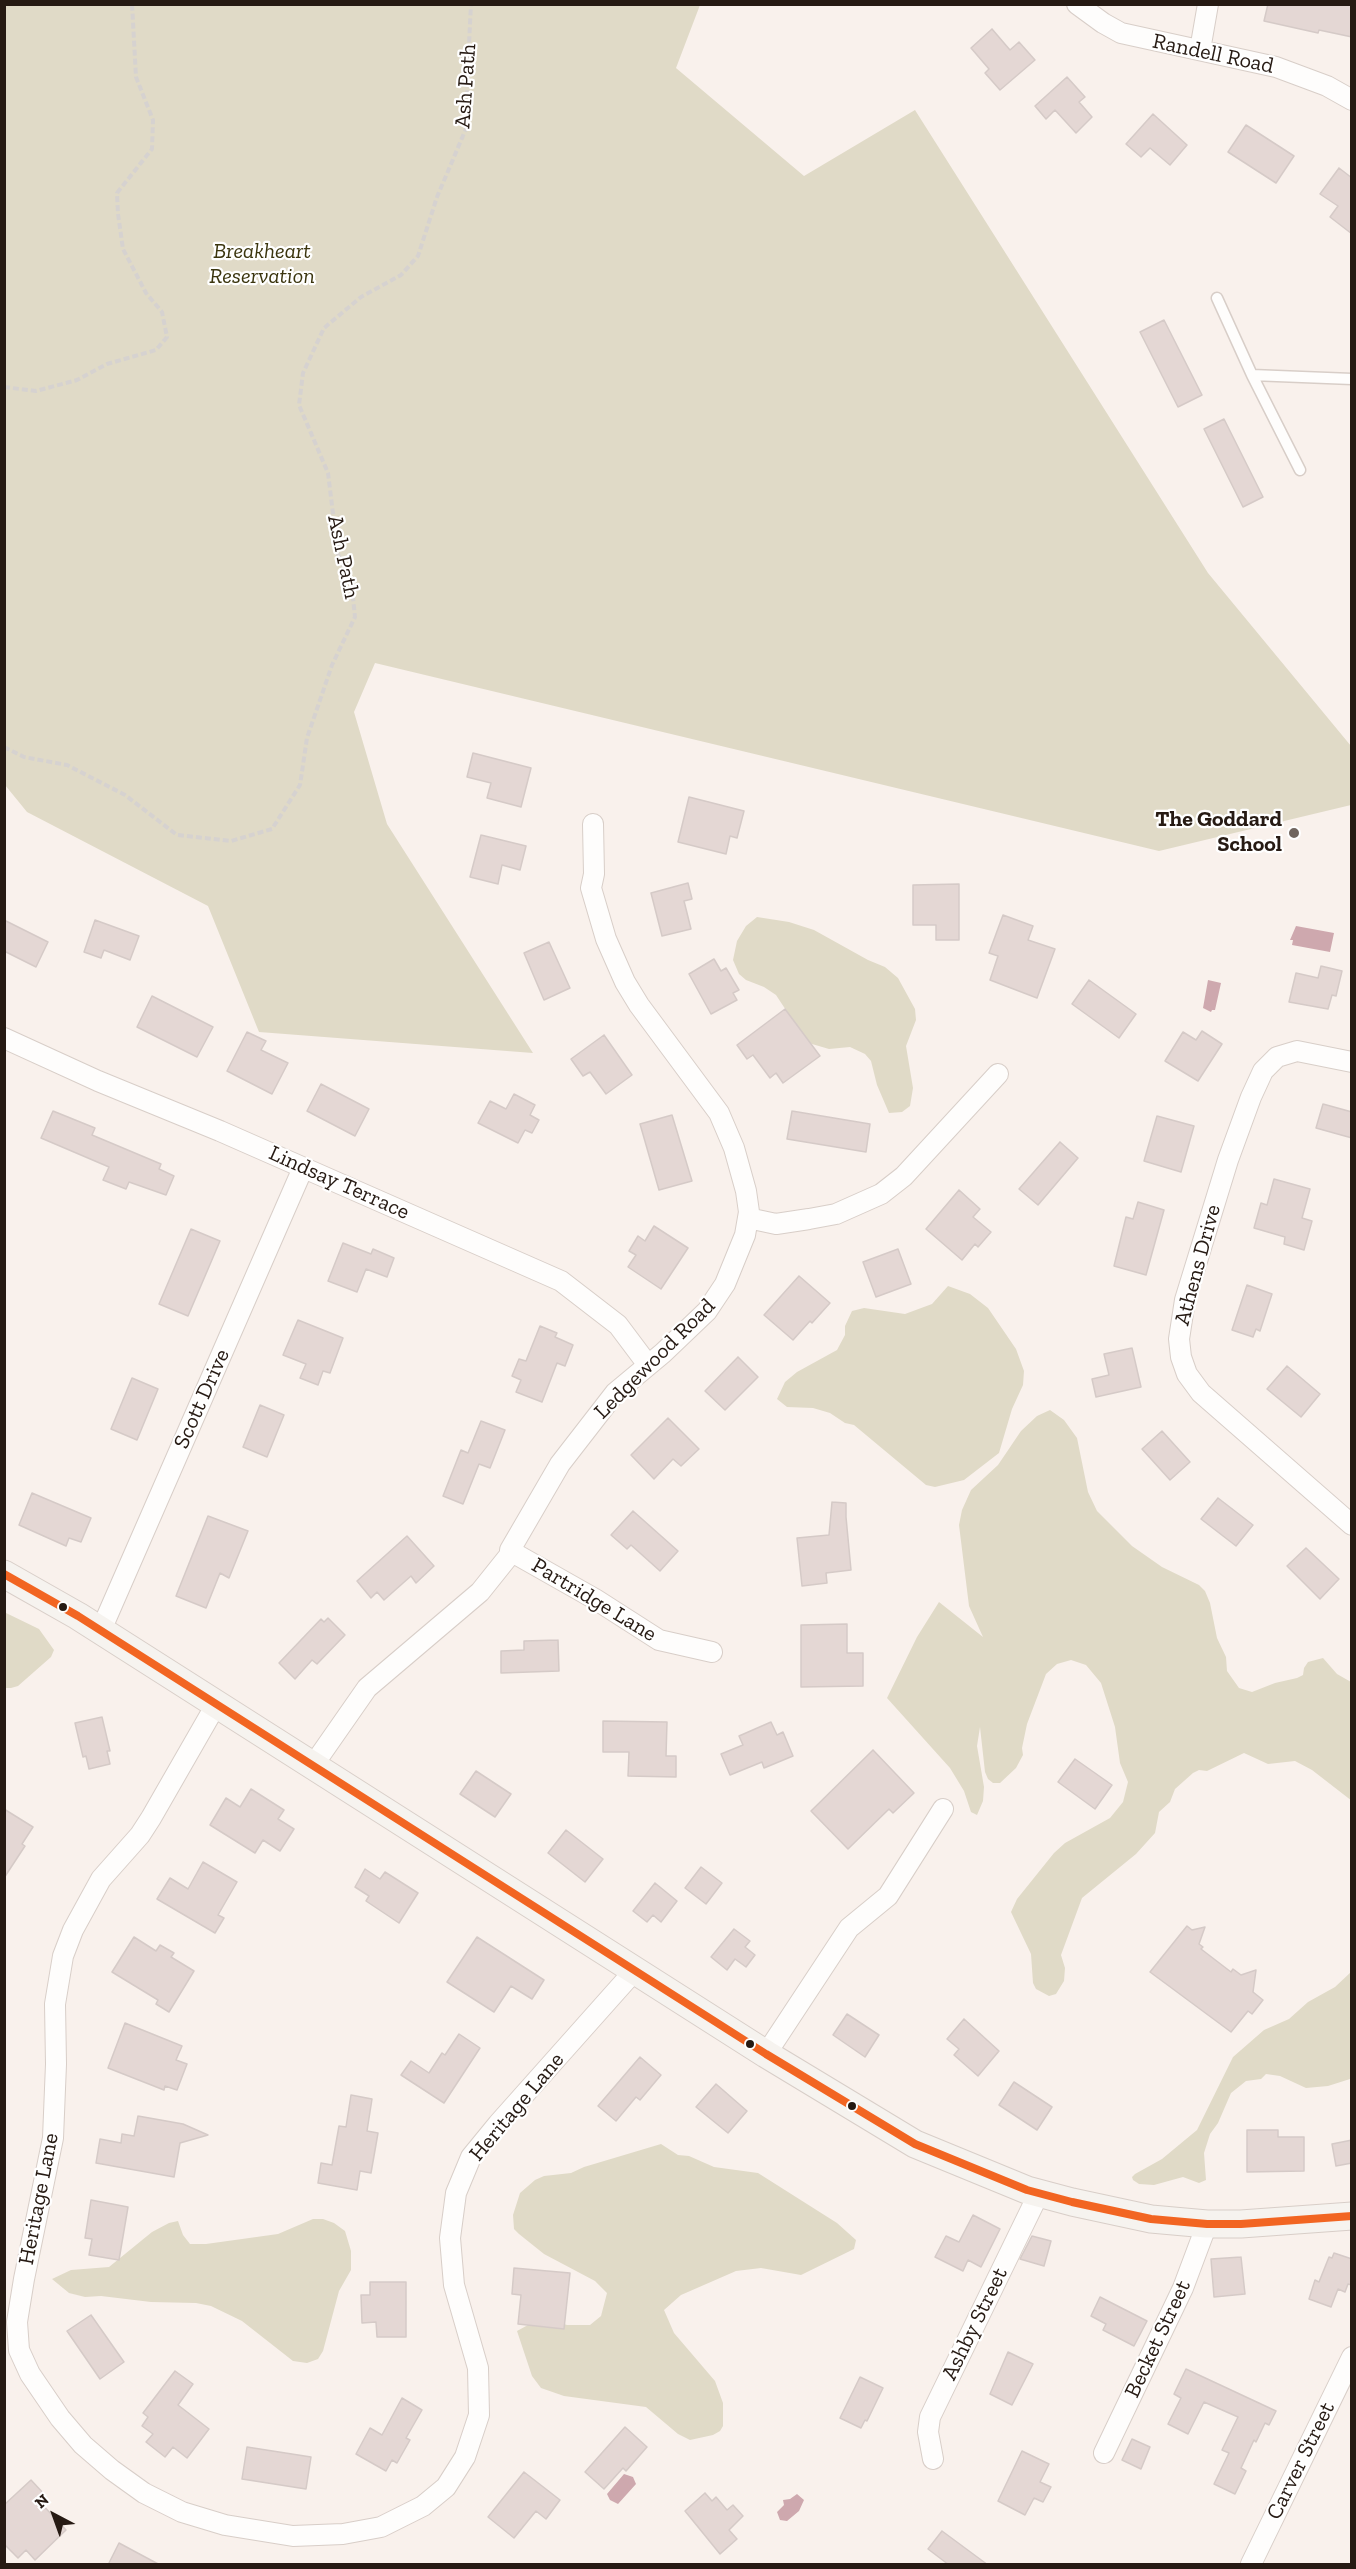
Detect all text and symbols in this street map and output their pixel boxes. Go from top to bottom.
street label: Randell Road [1150,28,1276,80]
street label: Ash Path [450,43,482,129]
park label: Breakheart Reservation [209,239,315,290]
street label: Ash Path [321,513,365,601]
place label: The Goddard School [1155,807,1282,858]
marker: The Goddard School [1287,826,1301,840]
street label: Lindsay Terrace [265,1140,413,1226]
street label: Athens Drive [1169,1202,1227,1328]
street label: Ledgewood Road [589,1293,721,1425]
street label: Scott Drive [168,1345,236,1453]
street label: Partridge Lane [527,1552,661,1648]
unlabelled marker [57,1601,69,1613]
unlabelled marker [744,2038,756,2050]
street label: Heritage Lane [464,2047,570,2167]
unlabelled marker [846,2100,858,2112]
street label: Heritage Lane [13,2131,65,2267]
street label: Ashby Street [936,2263,1014,2385]
street label: Becket Street [1119,2276,1197,2402]
street label: Carver Street [1261,2398,1341,2524]
north arrow [24,2485,84,2545]
text: N [31,2490,53,2512]

